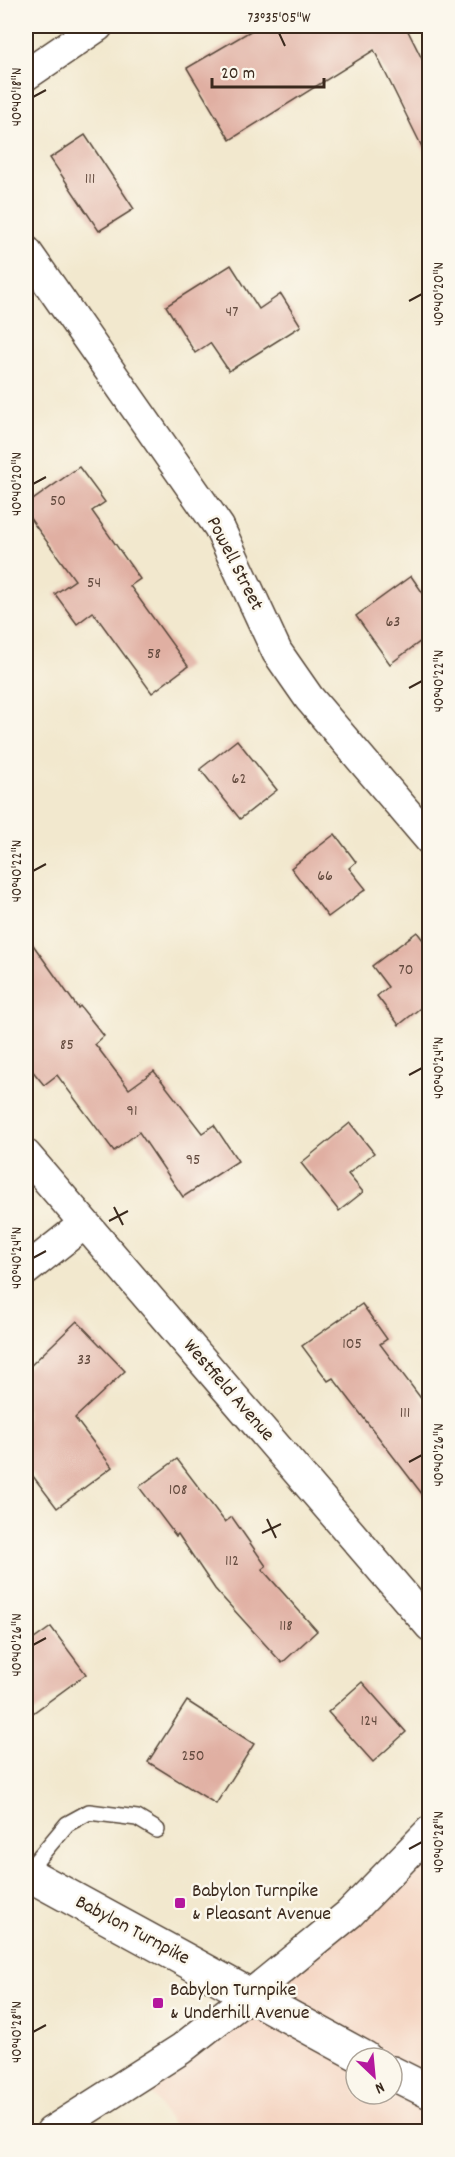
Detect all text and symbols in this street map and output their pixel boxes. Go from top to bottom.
text: 73°35'05"W [248,8,311,30]
scale bar [212,51,324,89]
text: 20 m [221,62,255,87]
text: 40°40'18"N [7,68,29,126]
house number: 111 [85,168,95,191]
text: 40°40'20"N [429,262,451,326]
house number: 47 [226,301,238,324]
text: 40°40'20"N [7,452,29,516]
house number: 50 [50,490,66,513]
street label: Powell Street [198,512,270,616]
house number: 54 [87,572,101,595]
house number: 63 [386,611,400,634]
house number: 58 [147,643,161,666]
text: 40°40'22"N [429,650,451,712]
house number: 62 [232,768,246,791]
text: 40°40'22"N [7,840,29,902]
house number: 66 [317,865,333,888]
house number: 70 [399,959,413,982]
house number: 85 [60,1034,74,1057]
text: 40°40'24"N [429,1037,451,1099]
house number: 91 [127,1100,137,1123]
house number: 95 [186,1149,200,1172]
text: 40°40'24"N [7,1227,29,1289]
house number: 105 [342,1333,362,1356]
street label: Westfield Avenue [176,1334,281,1448]
house number: 33 [77,1349,91,1372]
house number: 111 [400,1402,410,1425]
text: 40°40'26"N [429,1423,451,1487]
house number: 108 [169,1479,187,1502]
house number: 112 [225,1550,239,1573]
text: 40°40'26"N [7,1613,29,1677]
house number: 118 [279,1615,293,1638]
house number: 124 [360,1710,378,1733]
house number: 250 [181,1745,205,1768]
text: 40°40'28"N [429,1811,451,1873]
place label: Babylon Turnpike & Pleasant Avenue [192,1878,331,1929]
street label: Babylon Turnpike [70,1889,194,1973]
marker: Babylon Turnpike & Pleasant Avenue [173,1896,187,1910]
place label: Babylon Turnpike & Underhill Avenue [170,1977,310,2028]
marker: Babylon Turnpike & Underhill Avenue [151,1996,165,2010]
text: 40°40'28"N [7,2001,29,2063]
north arrow [344,2046,404,2106]
text: N [371,2075,388,2099]

